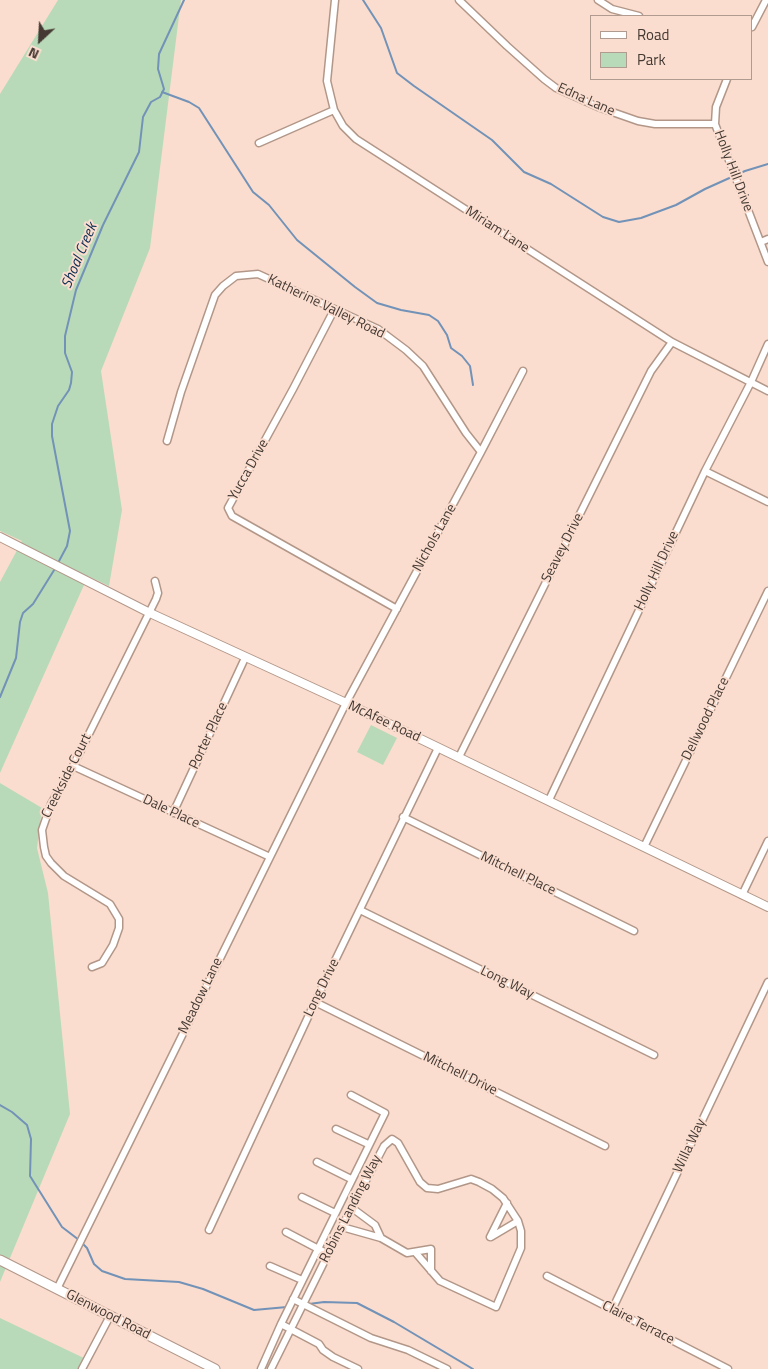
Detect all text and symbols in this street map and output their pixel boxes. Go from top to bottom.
north arrow [15,15,65,65]
legend [590,15,753,80]
text: Road [637,23,669,46]
text: N [25,42,42,66]
text: Park [637,48,666,71]
street label: Edna Lane [555,80,617,120]
street label: Holly Hill Drive [710,128,756,214]
street label: Miriam Lane [462,203,532,257]
water label: Shoal Creek [58,221,102,291]
street label: Katherine Valley Road [265,271,387,343]
street label: Yucca Drive [225,437,273,503]
street label: Nichols Lane [410,501,460,575]
street label: Seavey Drive [538,511,588,585]
street label: Holly Hill Drive [631,529,683,613]
street label: Dellwood Place [679,675,733,763]
street label: McAfee Road [345,698,423,746]
street label: Porter Place [186,700,232,772]
street label: Creekside Court [39,731,95,821]
street label: Dale Place [140,791,202,833]
street label: Mitchell Place [478,849,558,899]
street label: Meadow Lane [175,955,227,1037]
street label: Long Drive [301,956,343,1020]
street label: Long Way [477,963,537,1003]
street label: Mitchell Drive [420,1049,500,1099]
street label: Willa Way [670,1116,710,1176]
street label: Robins Landing Way [317,1152,385,1266]
street label: Glenwood Road [63,1287,153,1343]
street label: Claire Terrace [599,1298,677,1348]

